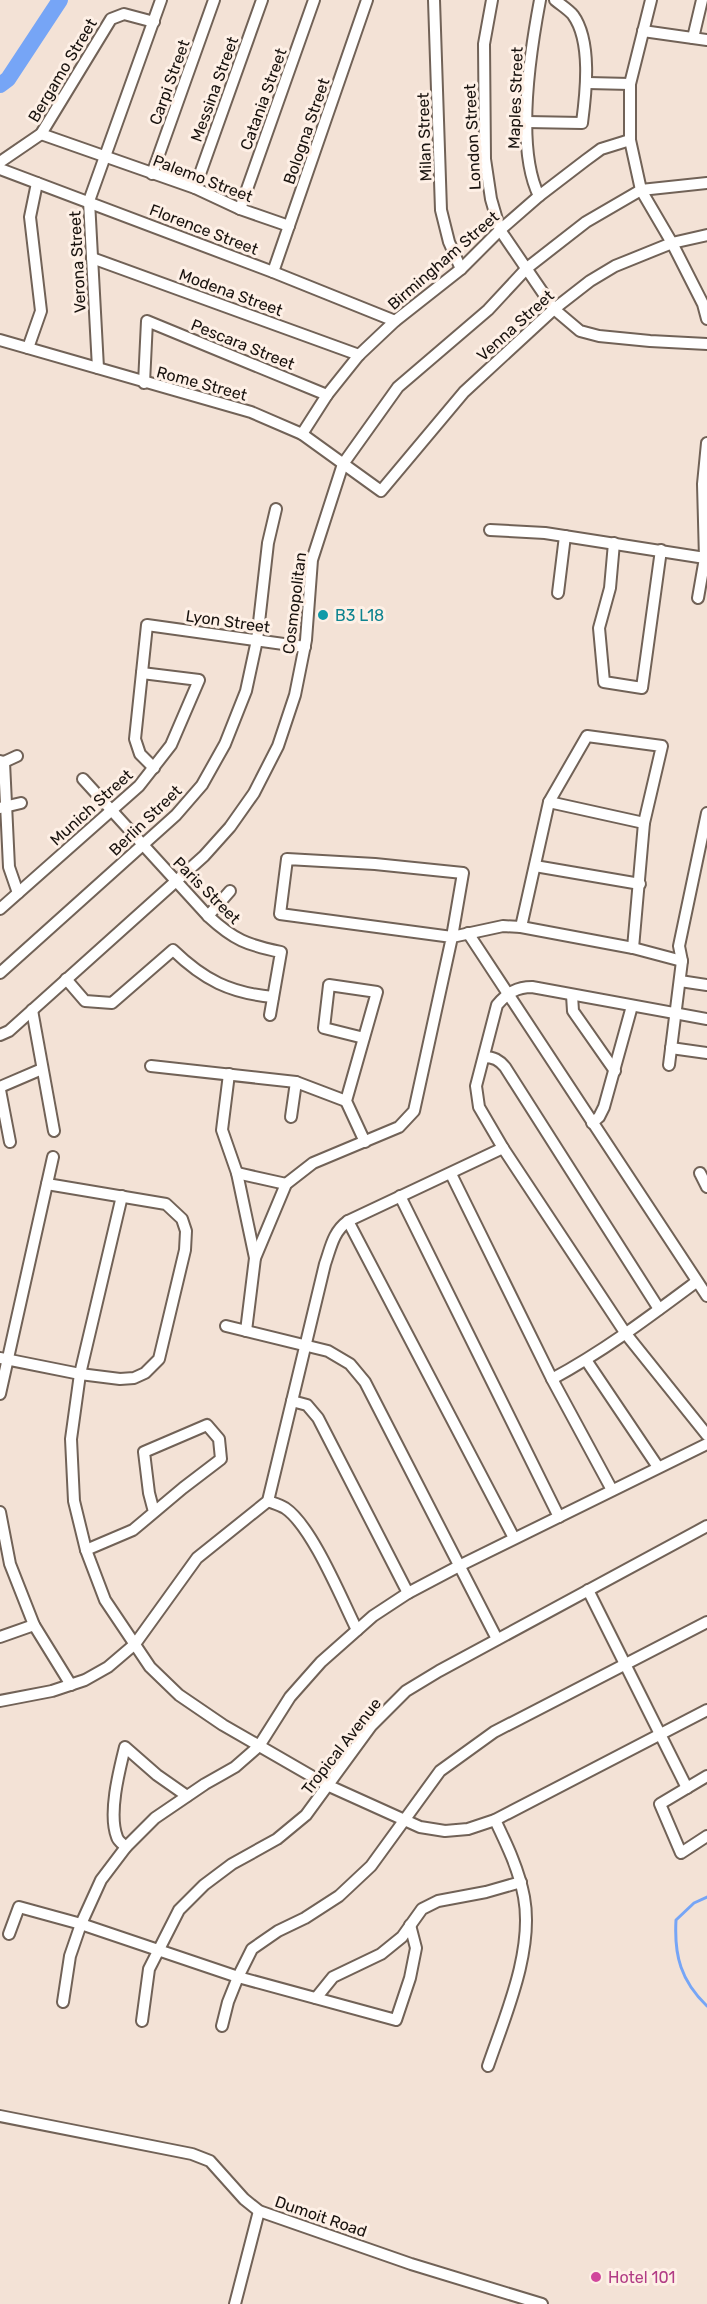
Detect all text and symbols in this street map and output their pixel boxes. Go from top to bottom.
street label: Bergamo Street [24,15,101,126]
street label: Messina Street [187,34,242,144]
street label: Carpi Street [145,37,194,127]
street label: Catania Street [236,46,291,153]
street label: Maples Street [504,47,527,149]
street label: Bologna Street [279,75,334,187]
street label: London Street [460,83,485,191]
street label: Milan Street [413,92,436,182]
street label: Palemo Street [150,151,255,206]
street label: Florence Street [147,200,261,259]
street label: Birmingham Street [384,207,503,314]
street label: Verona Street [65,210,90,314]
street label: Modena Street [176,265,285,320]
street label: Venna Street [473,286,558,365]
street label: Pescara Street [188,315,297,374]
street label: Rome Street [155,362,249,405]
street label: Cosmopolitan [279,551,310,655]
street label: Lyon Street [184,606,271,637]
place label: B3 L18 [335,606,384,625]
marker: B3 L18 [316,608,330,622]
street label: Munich Street [46,765,137,849]
street label: Berlin Street [105,781,186,860]
street label: Paris Street [169,853,244,928]
street label: Tropical Avenue [298,1694,385,1798]
street label: Dumoit Road [272,2192,369,2241]
place label: Hotel 101 [608,2268,675,2287]
marker: Hotel 101 [589,2270,603,2284]

